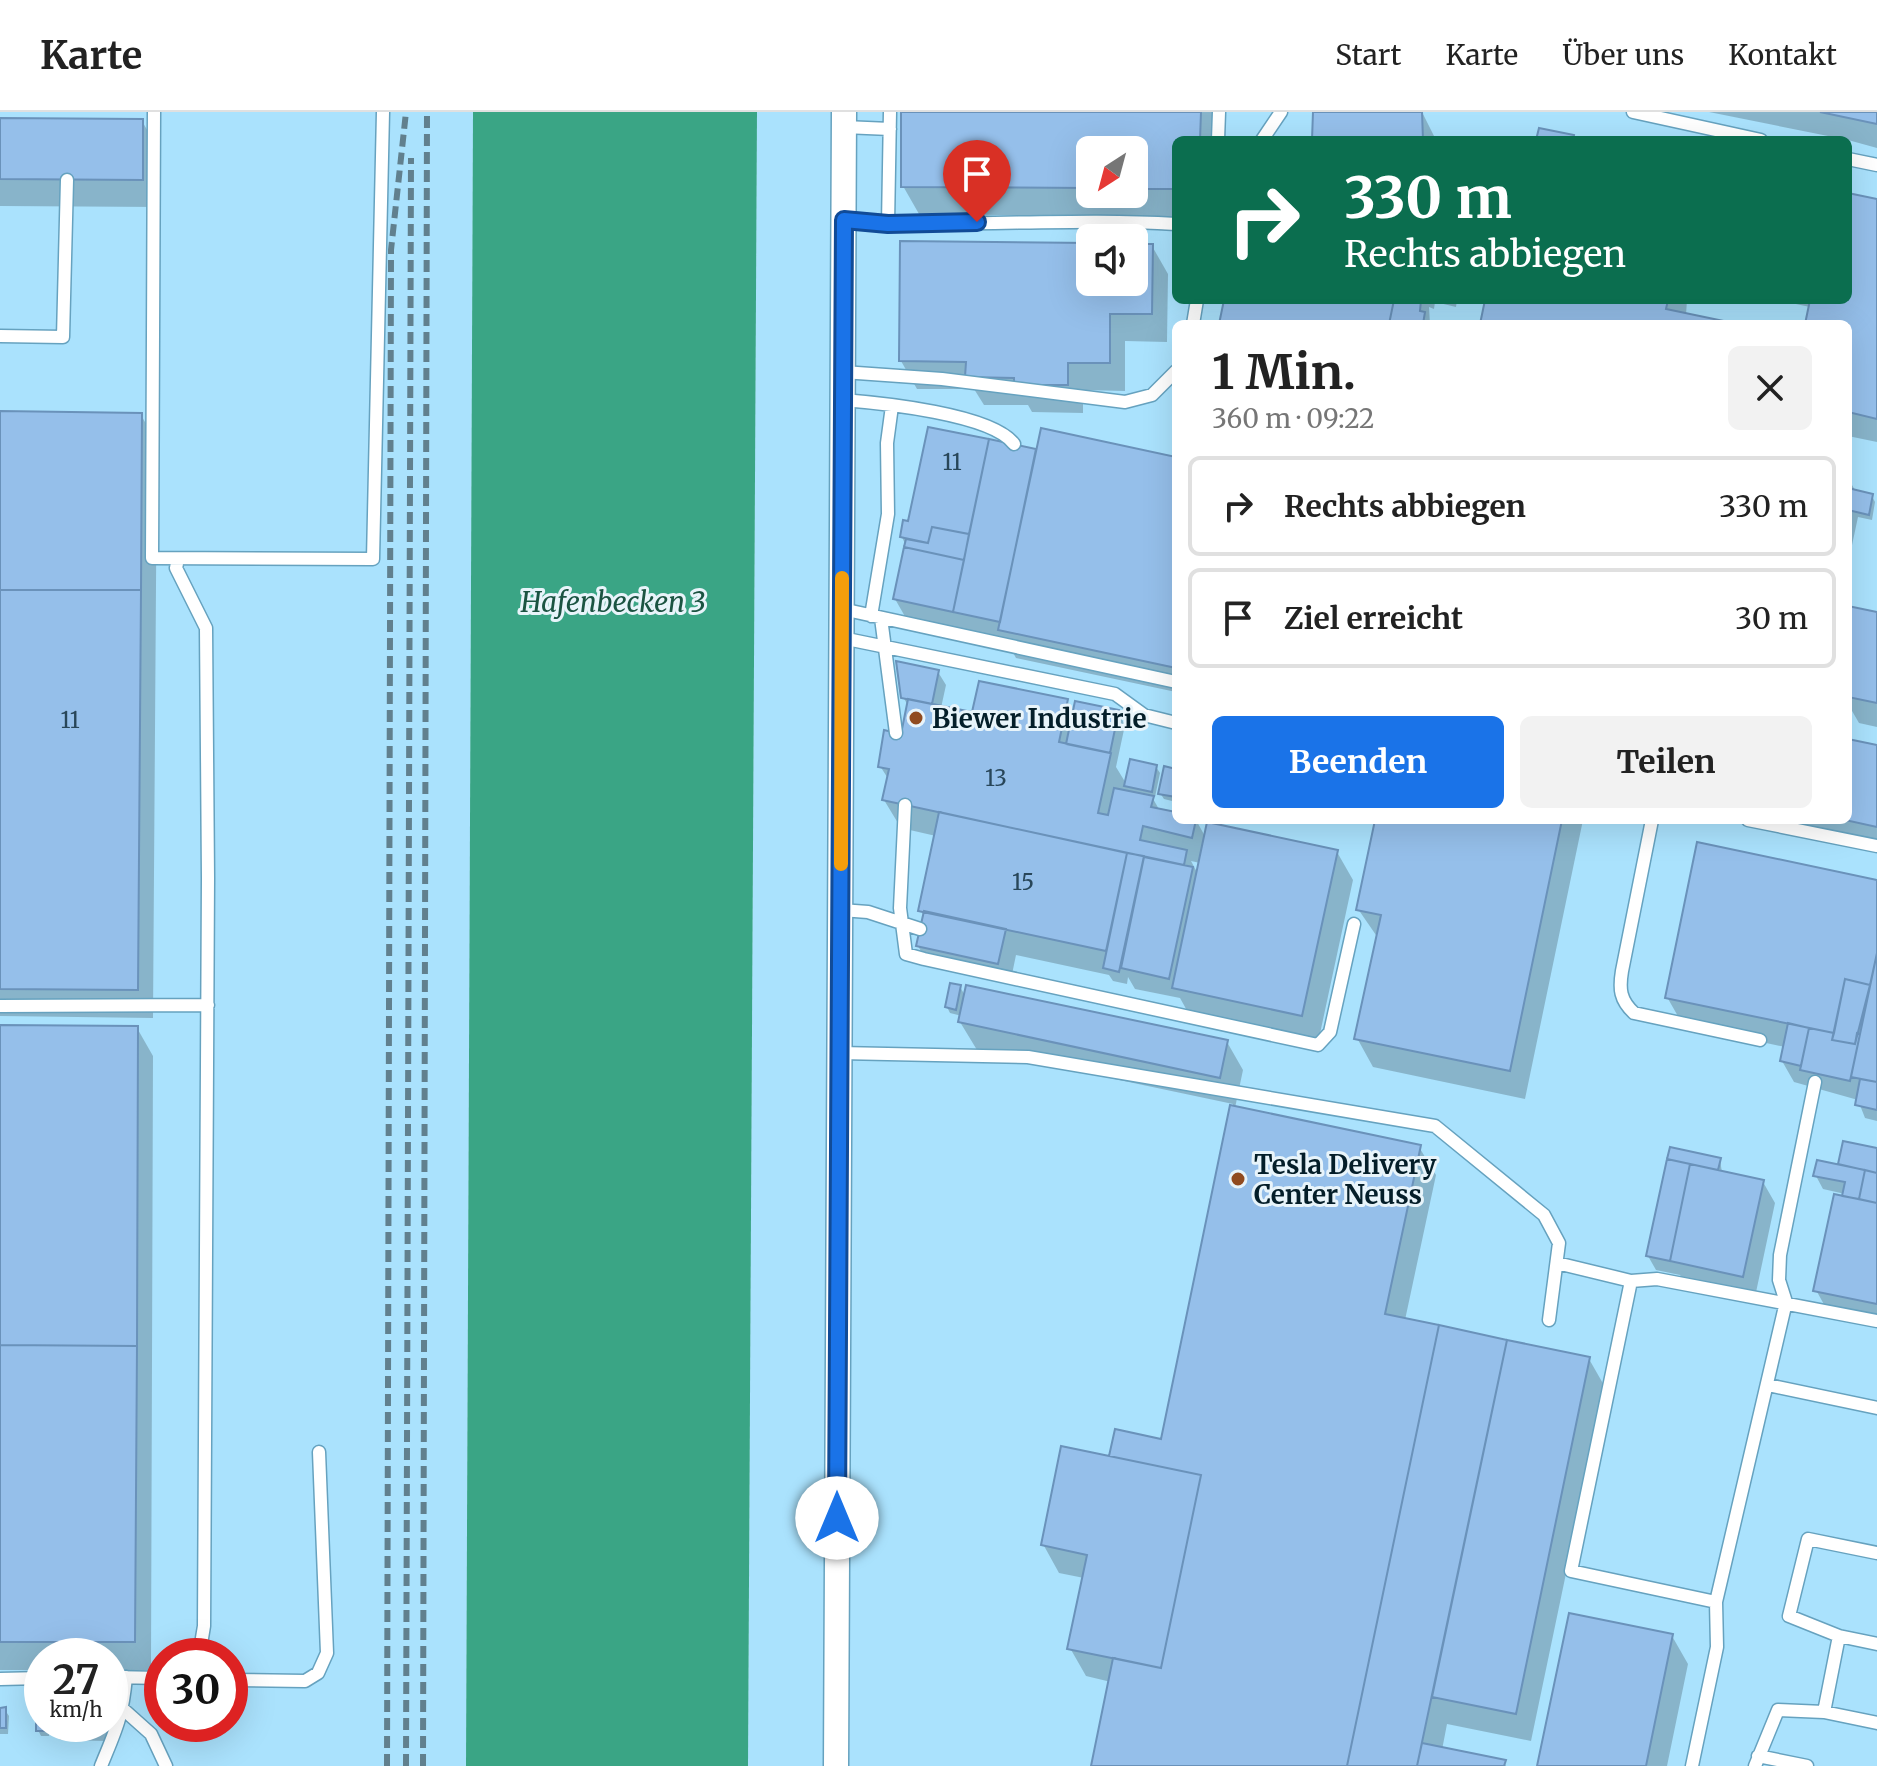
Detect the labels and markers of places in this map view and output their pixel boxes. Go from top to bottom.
pin [943,140,1011,222]
place label: Biewer Industrie [932,702,1147,735]
marker: Biewer Industrie [907,709,925,727]
place label: Tesla Delivery Center Neuss [1254,1148,1437,1211]
marker: Tesla Delivery Center Neuss [1229,1170,1247,1188]

